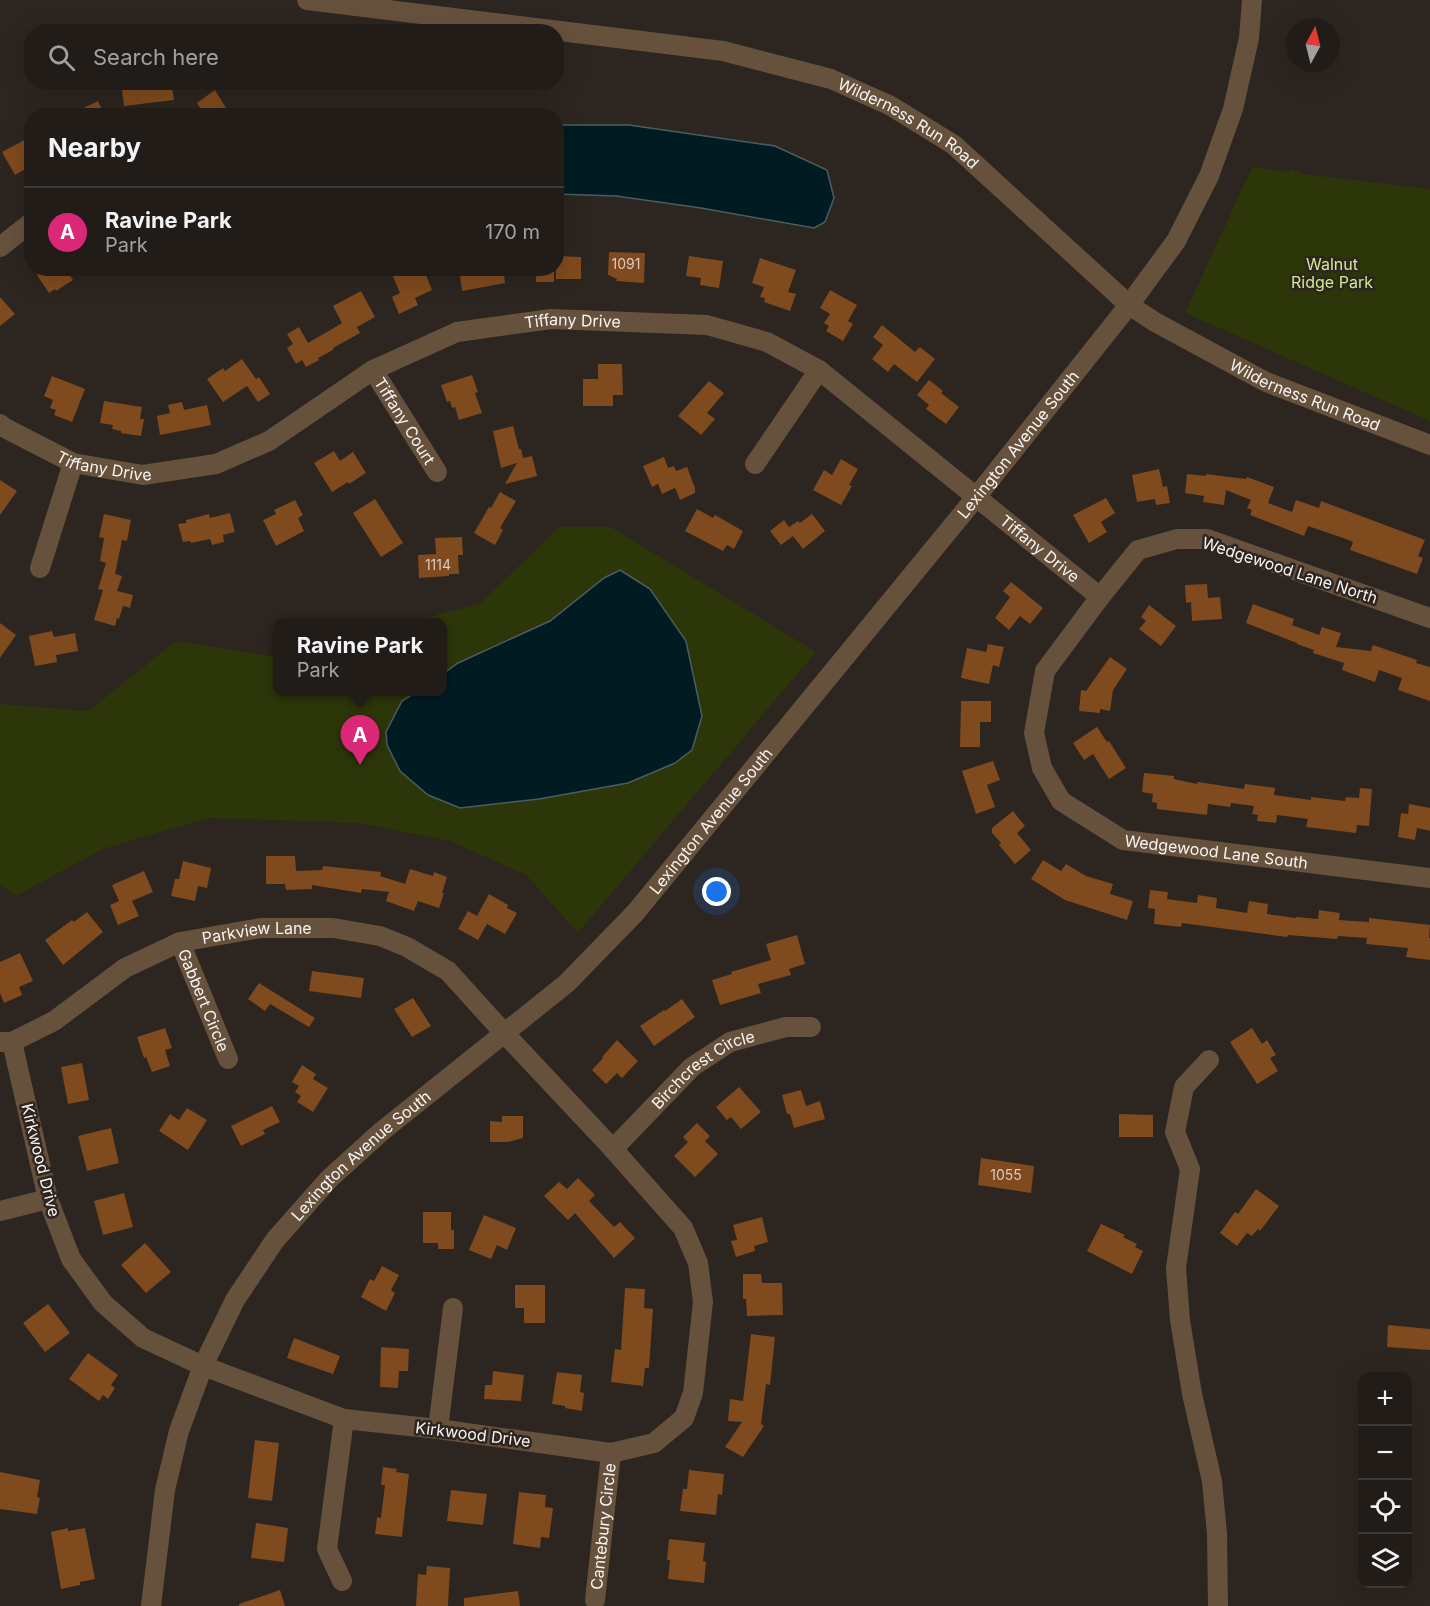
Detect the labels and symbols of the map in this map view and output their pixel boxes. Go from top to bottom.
north arrow [1286,18,1340,72]
street label: Wilderness Run Road [835,73,983,173]
park label: Walnut Ridge Park [1291,254,1373,292]
house number: 1091 [612,255,640,272]
street label: Tiffany Drive [523,309,621,333]
street label: Wilderness Run Road [1226,354,1383,435]
street label: Lexington Avenue South [953,366,1083,522]
street label: Tiffany Court [370,374,440,468]
street label: Tiffany Drive [53,446,153,485]
street label: Tiffany Drive [996,510,1084,587]
street label: Wedgewood Lane North [1200,532,1380,608]
house number: 1114 [425,556,451,573]
pin: A [340,716,380,765]
street label: Lexington Avenue South [645,744,776,898]
street label: Wedgewood Lane South [1124,830,1309,873]
your location [702,877,731,906]
street label: Parkview Lane [200,918,312,948]
street label: Gabbert Circle [174,946,234,1055]
street label: Birchcrest Circle [647,1026,757,1113]
street label: Lexington Avenue South [287,1086,435,1225]
street label: Kirkwood Drive [17,1101,65,1219]
house number: 1055 [990,1166,1022,1183]
street label: Kirkwood Drive [414,1417,532,1451]
street label: Cantebury Circle [586,1462,620,1591]

